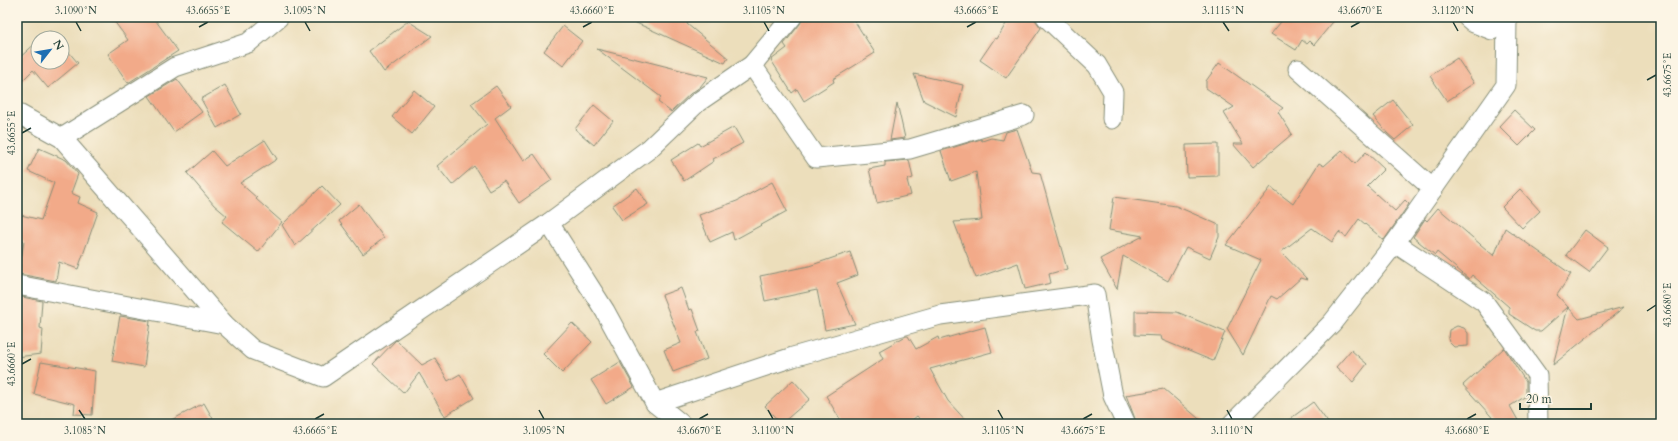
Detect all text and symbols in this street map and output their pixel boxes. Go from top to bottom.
text: 3.1090°N [55,4,97,18]
text: 43.6655°E [186,4,230,18]
text: 3.1095°N [284,4,326,18]
text: 43.6660°E [570,4,614,18]
text: 3.1105°N [743,4,785,18]
text: 43.6665°E [954,4,998,18]
text: 3.1115°N [1202,4,1244,18]
text: 43.6670°E [1338,4,1382,18]
text: 3.1120°N [1432,4,1474,18]
north arrow [30,30,70,70]
text: N [49,37,67,53]
text: 43.6675°E [1661,53,1675,97]
text: 43.6655°E [5,111,19,155]
text: 43.6680°E [1661,283,1675,327]
text: 43.6660°E [5,342,19,386]
scale bar [1520,385,1591,411]
text: 20 m [1526,391,1553,407]
text: 3.1085°N [64,424,106,438]
text: 43.6665°E [293,424,337,438]
text: 3.1095°N [523,424,565,438]
text: 43.6670°E [677,424,721,438]
text: 3.1100°N [752,424,794,438]
text: 3.1105°N [982,424,1024,438]
text: 43.6675°E [1061,424,1105,438]
text: 3.1110°N [1211,424,1253,438]
text: 43.6680°E [1445,424,1489,438]

